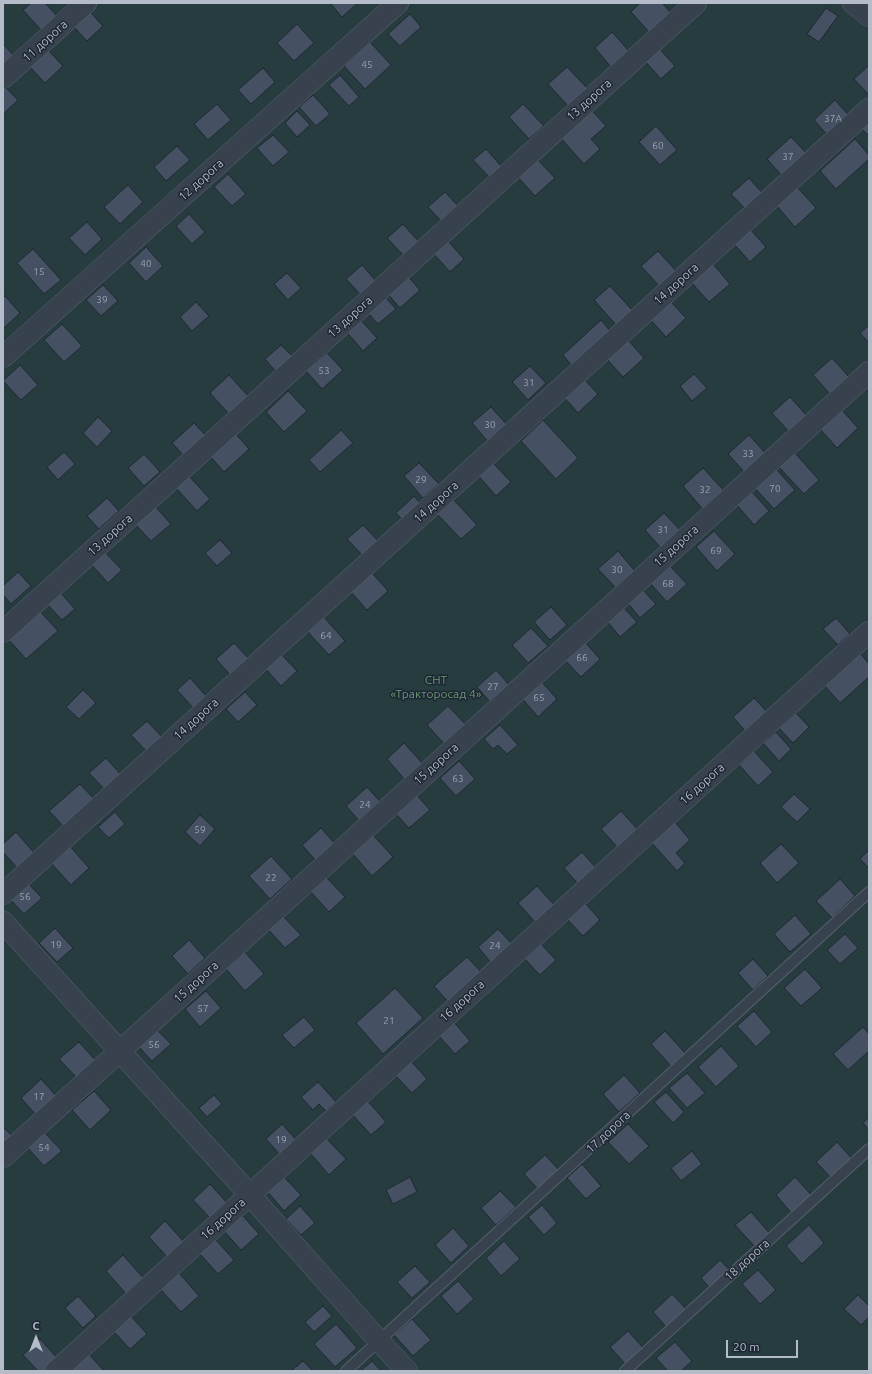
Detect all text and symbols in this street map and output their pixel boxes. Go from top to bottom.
street label: 11 дорога [20,17,70,65]
house number: 45 [361,59,373,71]
street label: 13 дорога [564,76,614,124]
house number: 37А [824,113,842,125]
house number: 60 [652,140,664,152]
house number: 37 [782,151,794,163]
street label: 12 дорога [176,156,226,204]
house number: 40 [140,258,152,270]
street label: 14 дорога [651,260,701,308]
house number: 15 [33,266,45,278]
street label: 13 дорога [325,293,375,341]
house number: 39 [96,294,108,306]
house number: 53 [318,365,330,377]
house number: 31 [523,377,535,389]
house number: 30 [484,419,496,431]
house number: 33 [742,448,754,460]
house number: 29 [415,474,427,486]
street label: 14 дорога [411,478,461,526]
house number: 70 [769,483,781,495]
house number: 32 [699,484,711,496]
street label: 13 дорога [85,511,135,559]
street label: 15 дорога [651,522,701,570]
house number: 31 [657,524,669,536]
house number: 69 [710,545,722,557]
house number: 30 [611,564,623,576]
house number: 68 [662,578,674,590]
house number: 64 [320,630,332,642]
house number: 66 [576,652,588,664]
park label: СНТ «Тракторосад 4» [391,673,481,701]
house number: 27 [487,681,499,693]
house number: 65 [533,692,545,704]
street label: 14 дорога [171,695,221,743]
street label: 15 дорога [411,740,461,788]
street label: 16 дорога [677,760,727,808]
house number: 63 [452,773,464,785]
house number: 24 [359,799,371,811]
house number: 59 [194,824,206,836]
house number: 22 [265,872,277,884]
house number: 56 [19,891,31,903]
house number: 19 [50,939,62,951]
house number: 24 [489,940,501,952]
street label: 15 дорога [171,958,221,1006]
street label: 16 дорога [437,977,487,1025]
house number: 57 [197,1003,209,1015]
house number: 21 [383,1015,395,1027]
house number: 56 [148,1039,160,1051]
house number: 17 [33,1091,45,1103]
street label: 17 дорога [583,1108,633,1156]
house number: 19 [275,1134,287,1146]
house number: 54 [38,1142,50,1154]
street label: 16 дорога [198,1195,248,1243]
street label: 18 дорога [722,1236,772,1284]
north arrow [16,1318,56,1358]
text: С [32,1320,40,1332]
scale bar [728,1332,800,1358]
text: 20 m [733,1340,760,1353]

